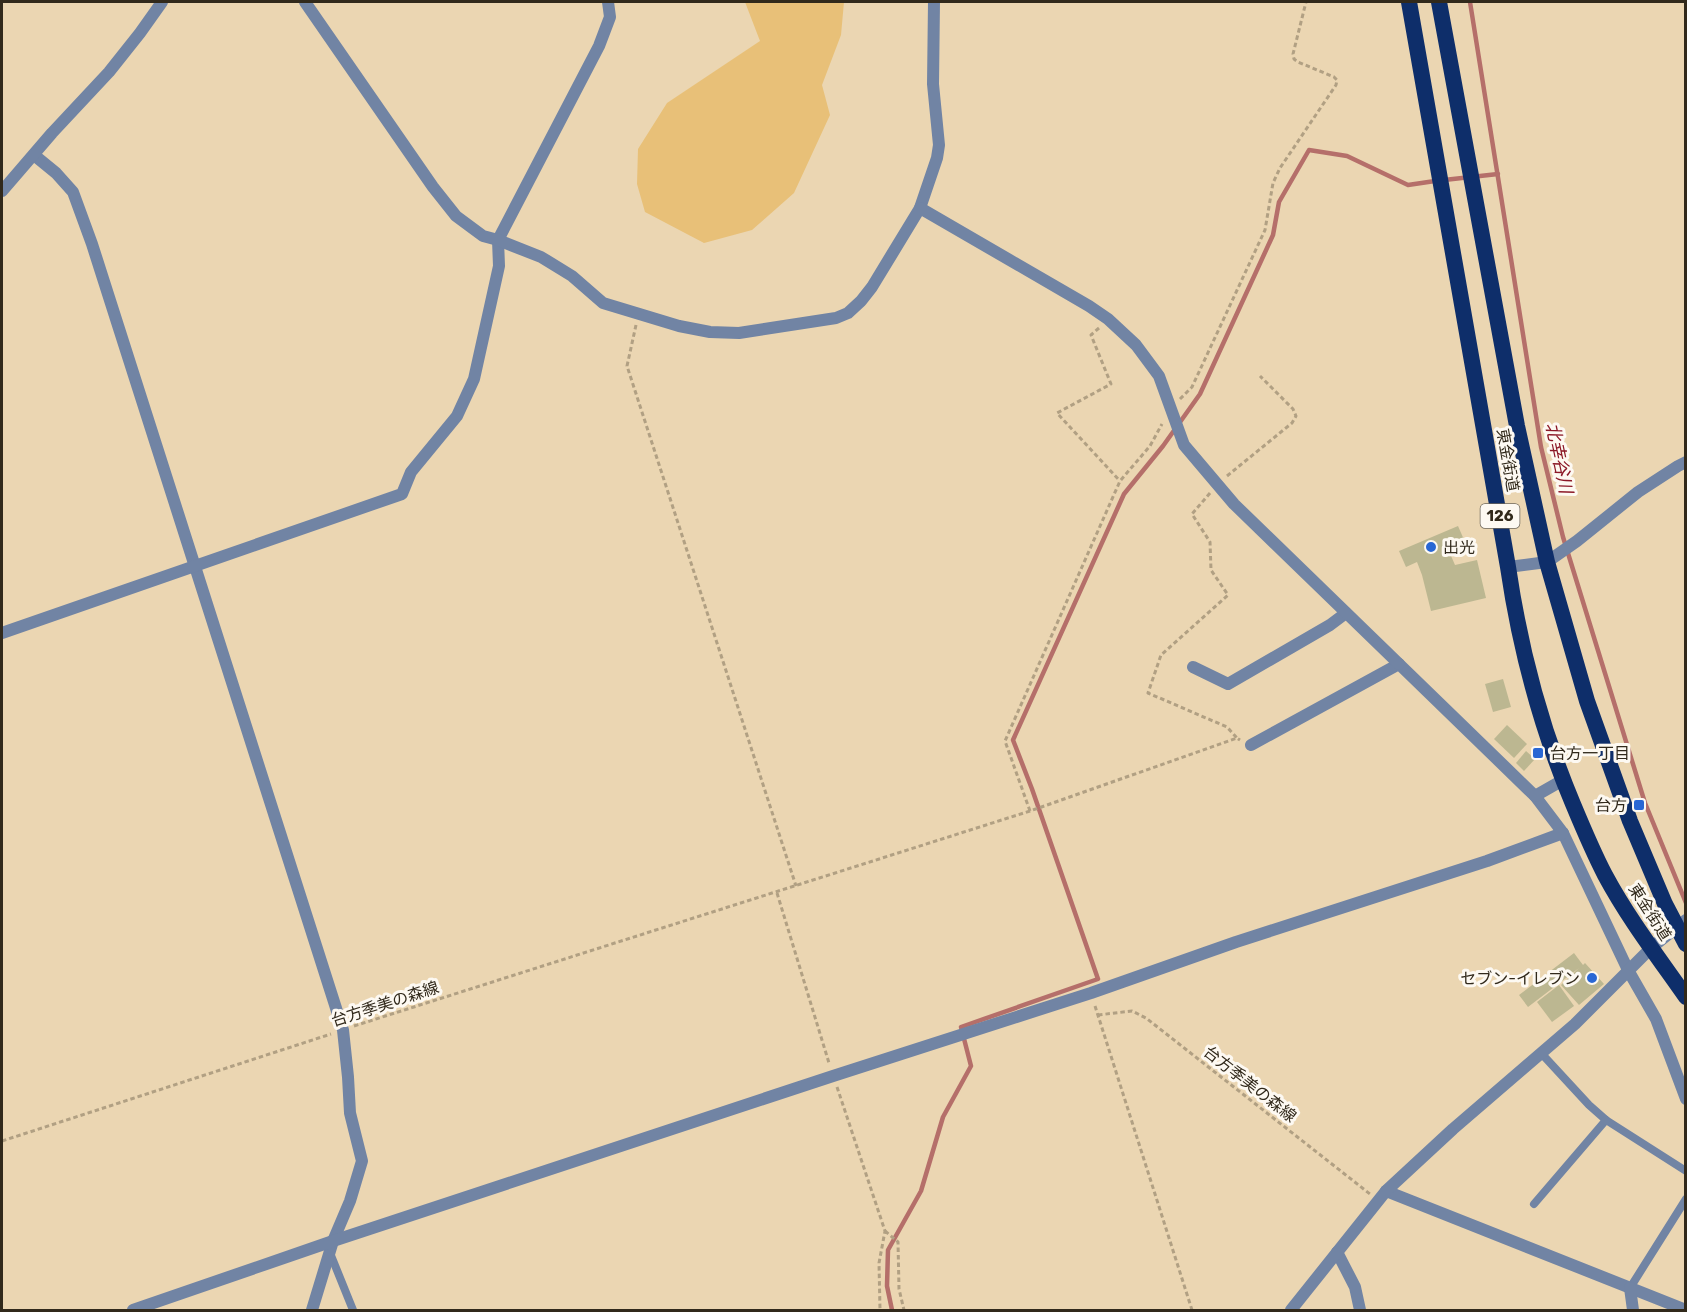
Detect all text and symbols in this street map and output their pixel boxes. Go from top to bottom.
water label: 北幸谷川 [1541,420,1578,497]
street label: 東金街道 [1493,427,1523,493]
road number: 126 [1480,504,1520,528]
place label: 出光 [1443,538,1475,557]
marker: 出光 [1424,540,1438,554]
place label: 台方一丁目 [1550,744,1630,763]
marker: 台方一丁目 [1531,746,1545,760]
place label: 台方 [1595,796,1627,815]
marker: 台方 [1632,798,1646,812]
street label: 東金街道 [1625,880,1675,944]
place label: セブン-イレブン [1460,969,1580,988]
marker: セブン-イレブン [1585,971,1599,985]
street label: 台方季美の森線 [329,978,441,1030]
street label: 台方季美の森線 [1200,1042,1300,1126]

